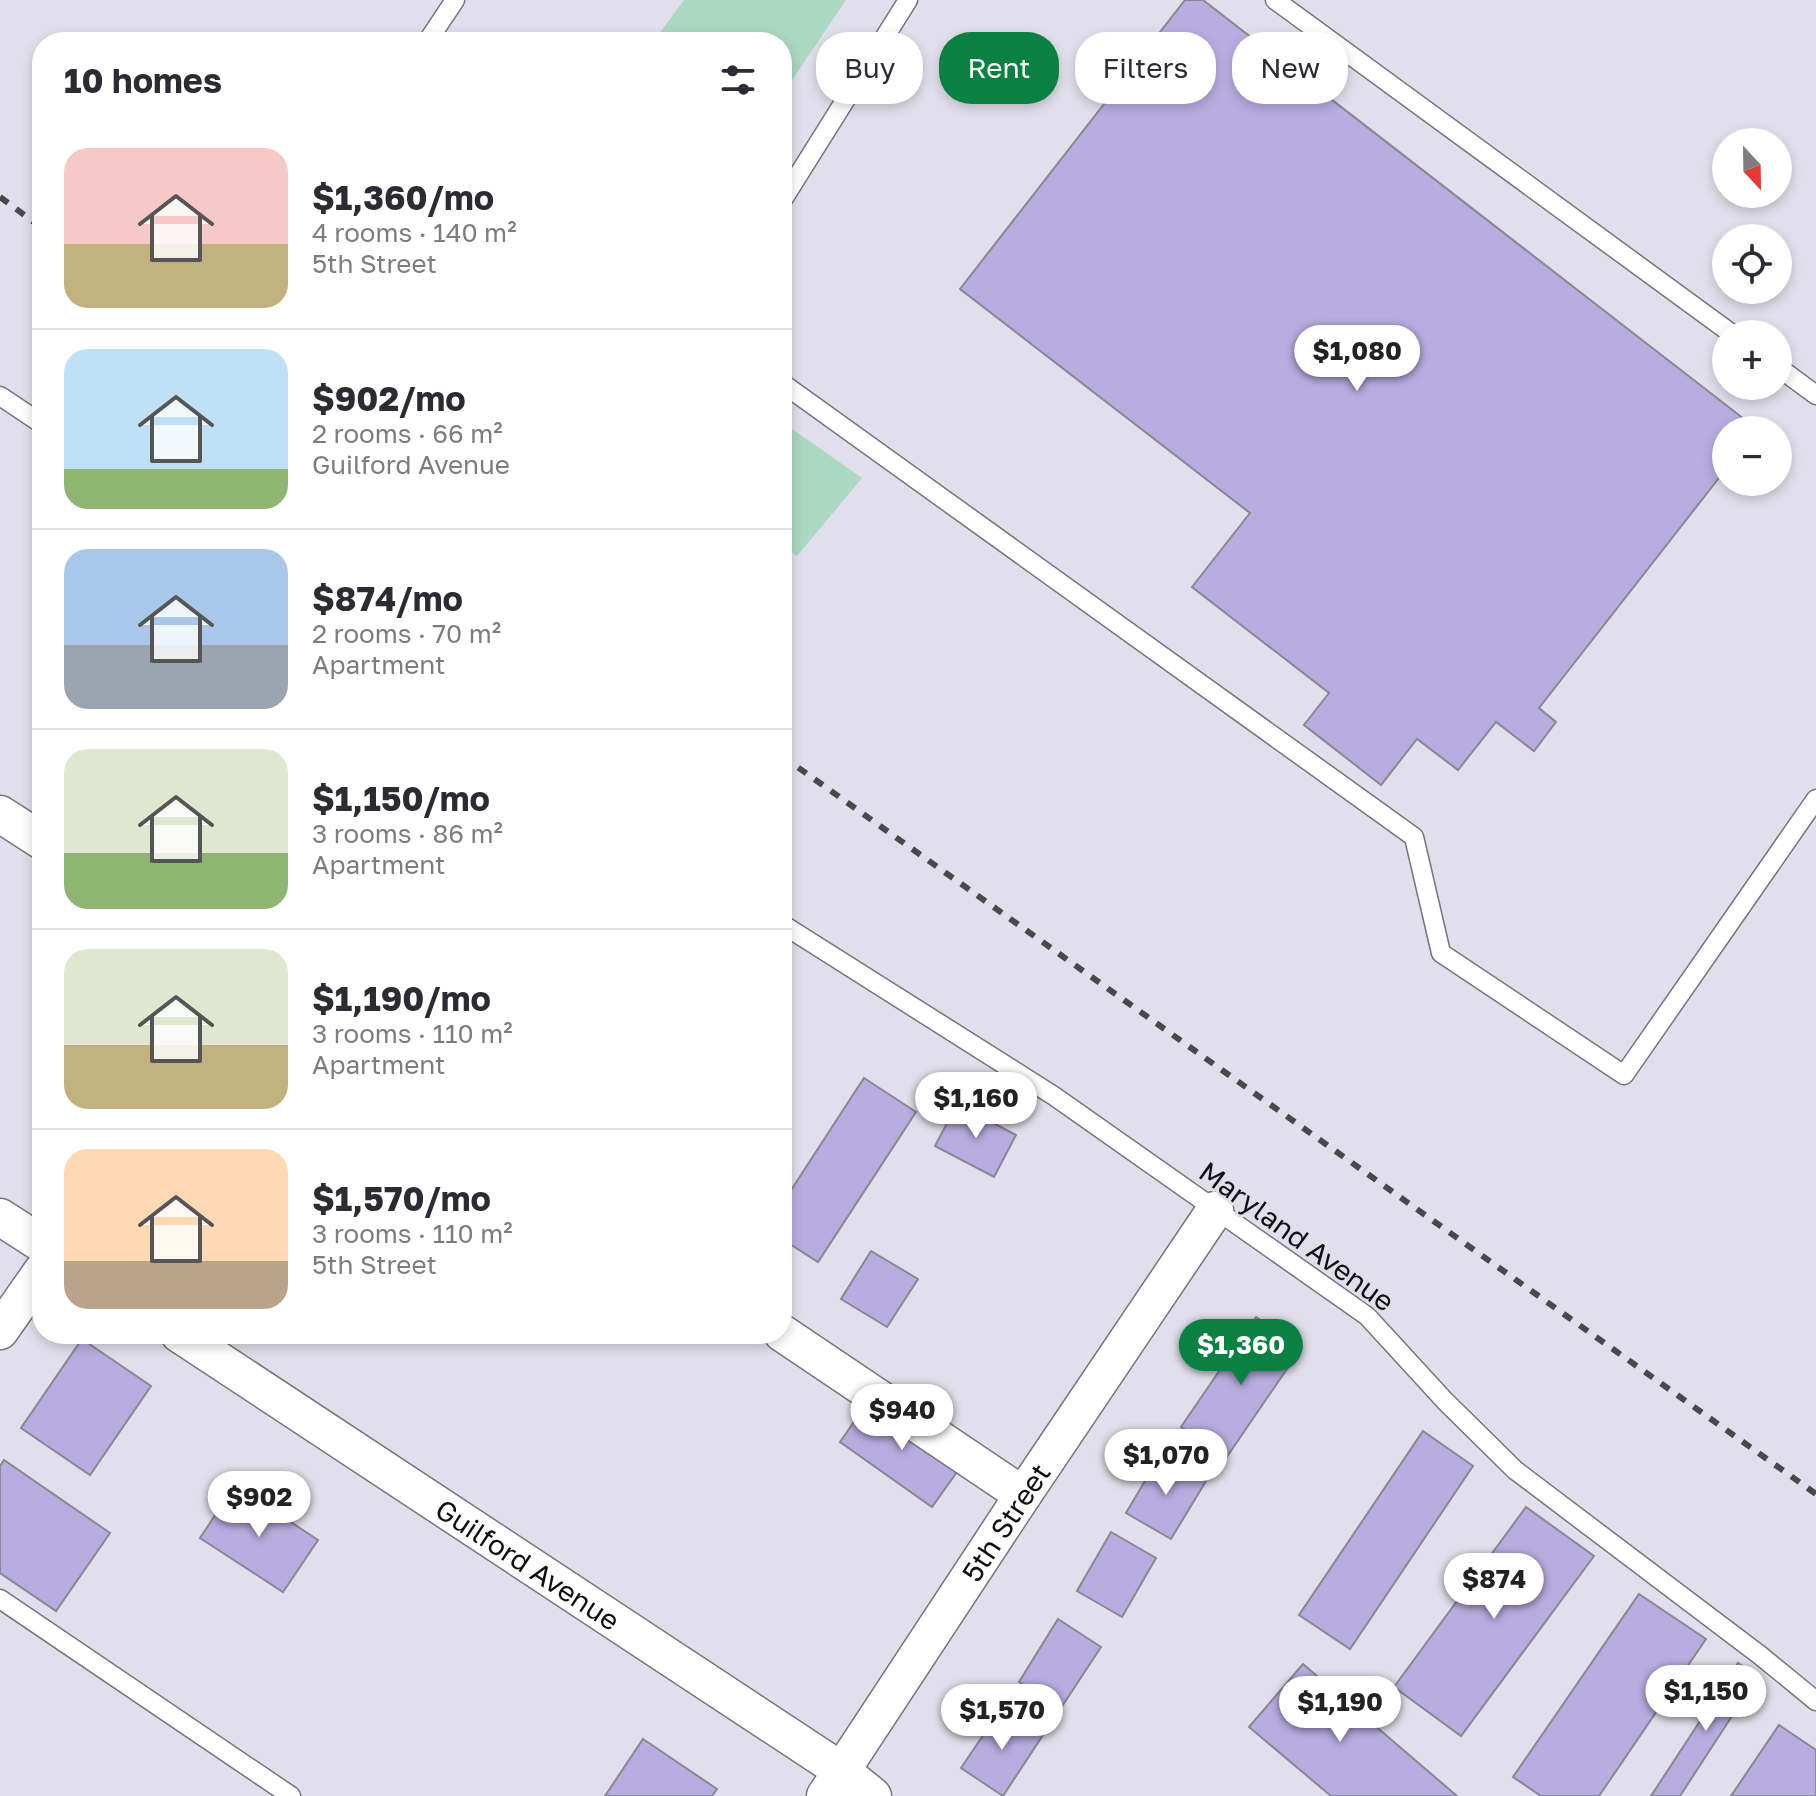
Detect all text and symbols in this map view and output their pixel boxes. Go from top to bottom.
chip: Buy [816,32,923,104]
chip: Rent [939,32,1059,104]
chip: Filters [1075,32,1216,104]
chip: New [1232,32,1348,104]
icon: filters [716,58,760,102]
text: 10 homes [64,60,222,100]
north arrow [1712,128,1792,208]
map controls [1712,128,1792,496]
text: $1,360/mo [312,177,494,217]
icon: home [128,180,224,276]
text: 4 rooms · 140 m² [312,217,517,248]
button: locate [1712,224,1792,304]
text: 5th Street [312,248,437,279]
button: + [1712,320,1792,400]
pin: $1,080 [1292,325,1422,393]
text: $1,080 [1312,335,1402,366]
text: $902/mo [312,378,466,418]
icon: home [128,381,224,477]
button: − [1712,416,1792,496]
text: 2 rooms · 66 m² [312,418,503,449]
text: Guilford Avenue [312,449,510,480]
text: $874/mo [312,578,463,618]
icon: home [128,581,224,677]
text: 2 rooms · 70 m² [312,618,501,649]
text: Apartment [312,649,445,680]
text: $1,150/mo [312,778,490,818]
icon: home [128,781,224,877]
text: 3 rooms · 86 m² [312,818,503,849]
text: Apartment [312,849,445,880]
text: $1,190/mo [312,978,491,1018]
icon: home [128,981,224,1077]
text: 3 rooms · 110 m² [312,1018,513,1049]
text: Apartment [312,1049,445,1080]
pin: $1,160 [911,1072,1041,1140]
text: $1,160 [933,1082,1019,1113]
street label: Maryland Avenue [1193,1154,1401,1318]
text: $1,570/mo [312,1178,491,1218]
icon: home [128,1181,224,1277]
text: 3 rooms · 110 m² [312,1218,513,1249]
text: 5th Street [312,1249,437,1280]
pin: $1,360 [1176,1319,1306,1387]
text: $1,360 [1197,1329,1285,1360]
pin: $940 [855,1384,949,1452]
text: $940 [868,1394,936,1425]
pin: $1,070 [1101,1429,1231,1497]
text: $1,070 [1122,1439,1210,1470]
street label: 5th Street [954,1457,1056,1587]
pin: $902 [212,1471,306,1539]
text: $902 [226,1481,292,1512]
street label: Guilford Avenue [430,1492,626,1636]
pin: $874 [1447,1553,1541,1621]
text: $874 [1462,1563,1526,1594]
pin: $1,150 [1641,1665,1771,1733]
text: $1,150 [1663,1675,1749,1706]
pin: $1,190 [1275,1676,1405,1744]
pin: $1,570 [937,1684,1067,1752]
text: $1,190 [1297,1686,1383,1717]
text: $1,570 [959,1694,1045,1725]

